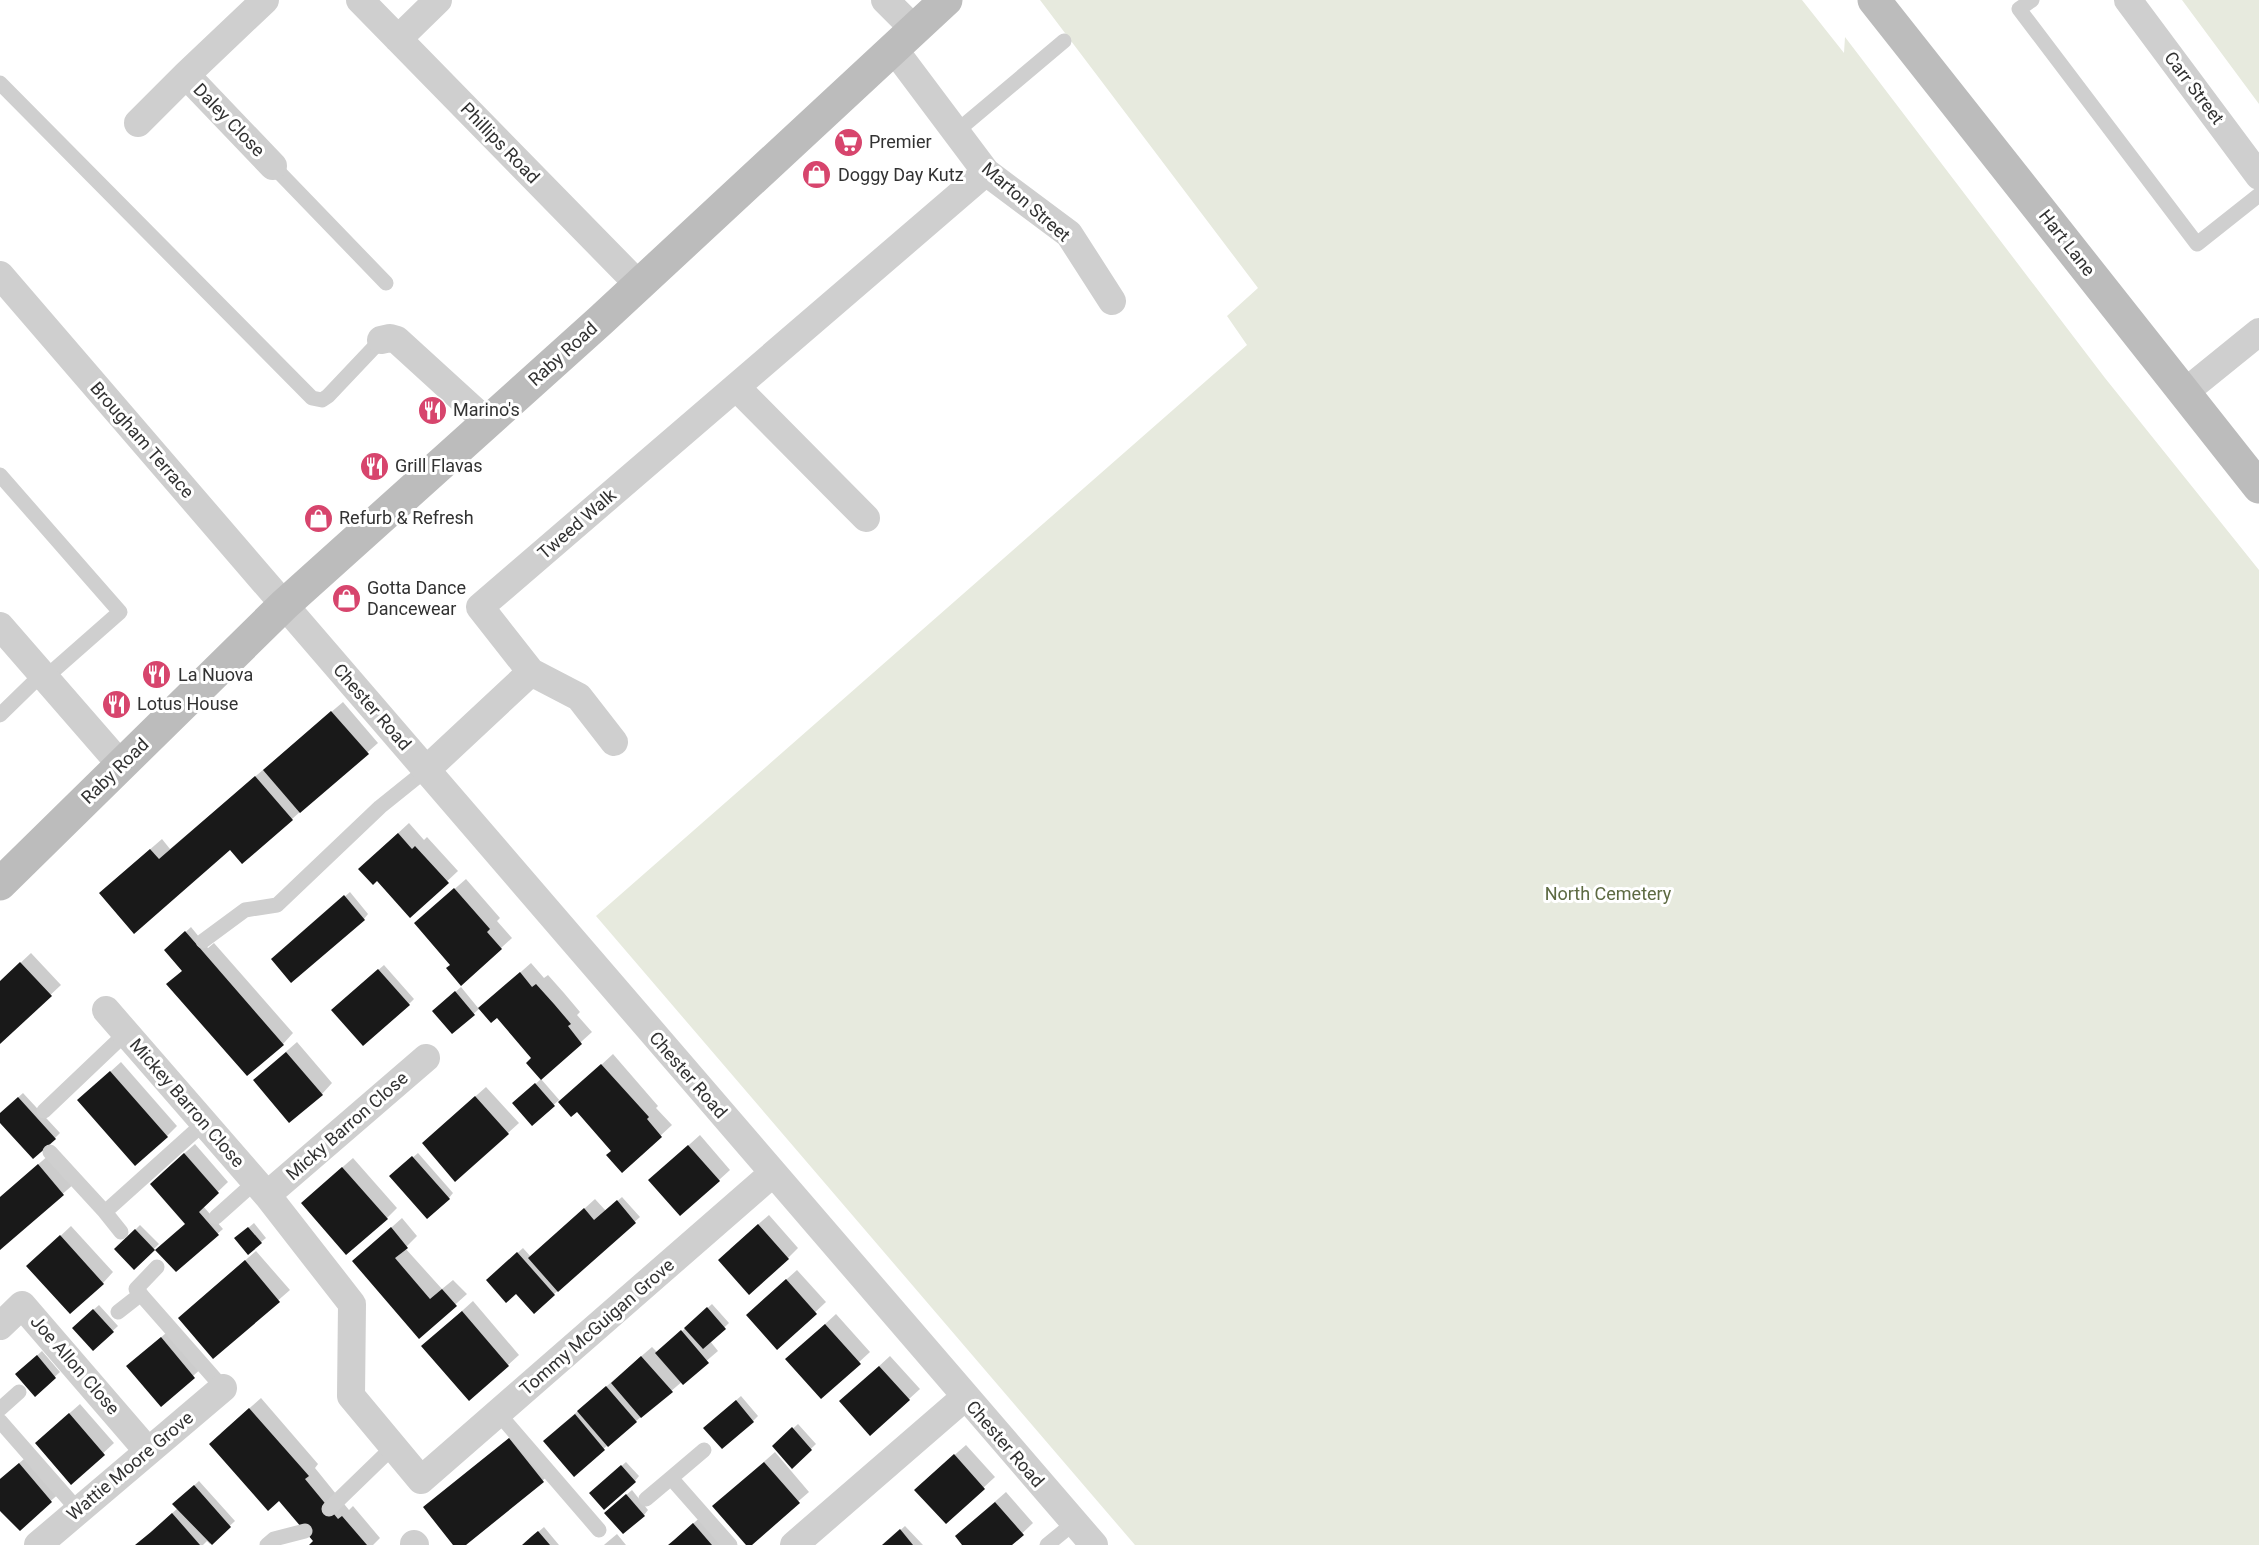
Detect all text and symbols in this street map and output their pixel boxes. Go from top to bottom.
street label: Carr Street [2160,47,2229,128]
street label: Daley Close [189,79,269,161]
street label: Phillips Road [457,98,544,187]
supermarket icon: Premier [832,126,864,158]
place label: Premier [869,131,932,152]
street label: Marton Street [978,158,1075,246]
shop icon: Doggy Day Kutz [801,159,833,191]
place label: Doggy Day Kutz [838,164,964,185]
street label: Hart Lane [2035,205,2100,280]
street label: Raby Road [524,317,601,390]
street label: Brougham Terrace [86,377,199,502]
restaurant icon: Marino's [416,394,448,426]
place label: Marino's [453,399,520,420]
restaurant icon: Grill Flavas [358,450,390,482]
place label: Grill Flavas [395,455,483,476]
street label: Tweed Walk [533,483,621,563]
shop icon: Refurb & Refresh [302,502,334,534]
place label: Refurb & Refresh [339,507,474,528]
place label: Gotta Dance Dancewear [367,577,466,619]
shop icon: Gotta Dance Dancewear [330,582,362,614]
restaurant icon: La Nuova [141,659,173,691]
street label: Chester Road [329,659,416,754]
place label: La Nuova [178,664,253,685]
restaurant icon: Lotus House [100,688,132,720]
place label: Lotus House [137,693,238,714]
street label: Raby Road [77,733,153,808]
park label: North Cemetery [1545,883,1672,904]
street label: Chester Road [645,1027,732,1122]
street label: Mickey Barron Close [126,1034,249,1171]
street label: Micky Barron Close [281,1067,412,1184]
street label: Tommy McGuigan Grove [515,1254,678,1399]
street label: Joe Allon Close [27,1311,124,1419]
street label: Chester Road [962,1396,1049,1491]
street label: Wattie Moore Grove [62,1407,197,1525]

